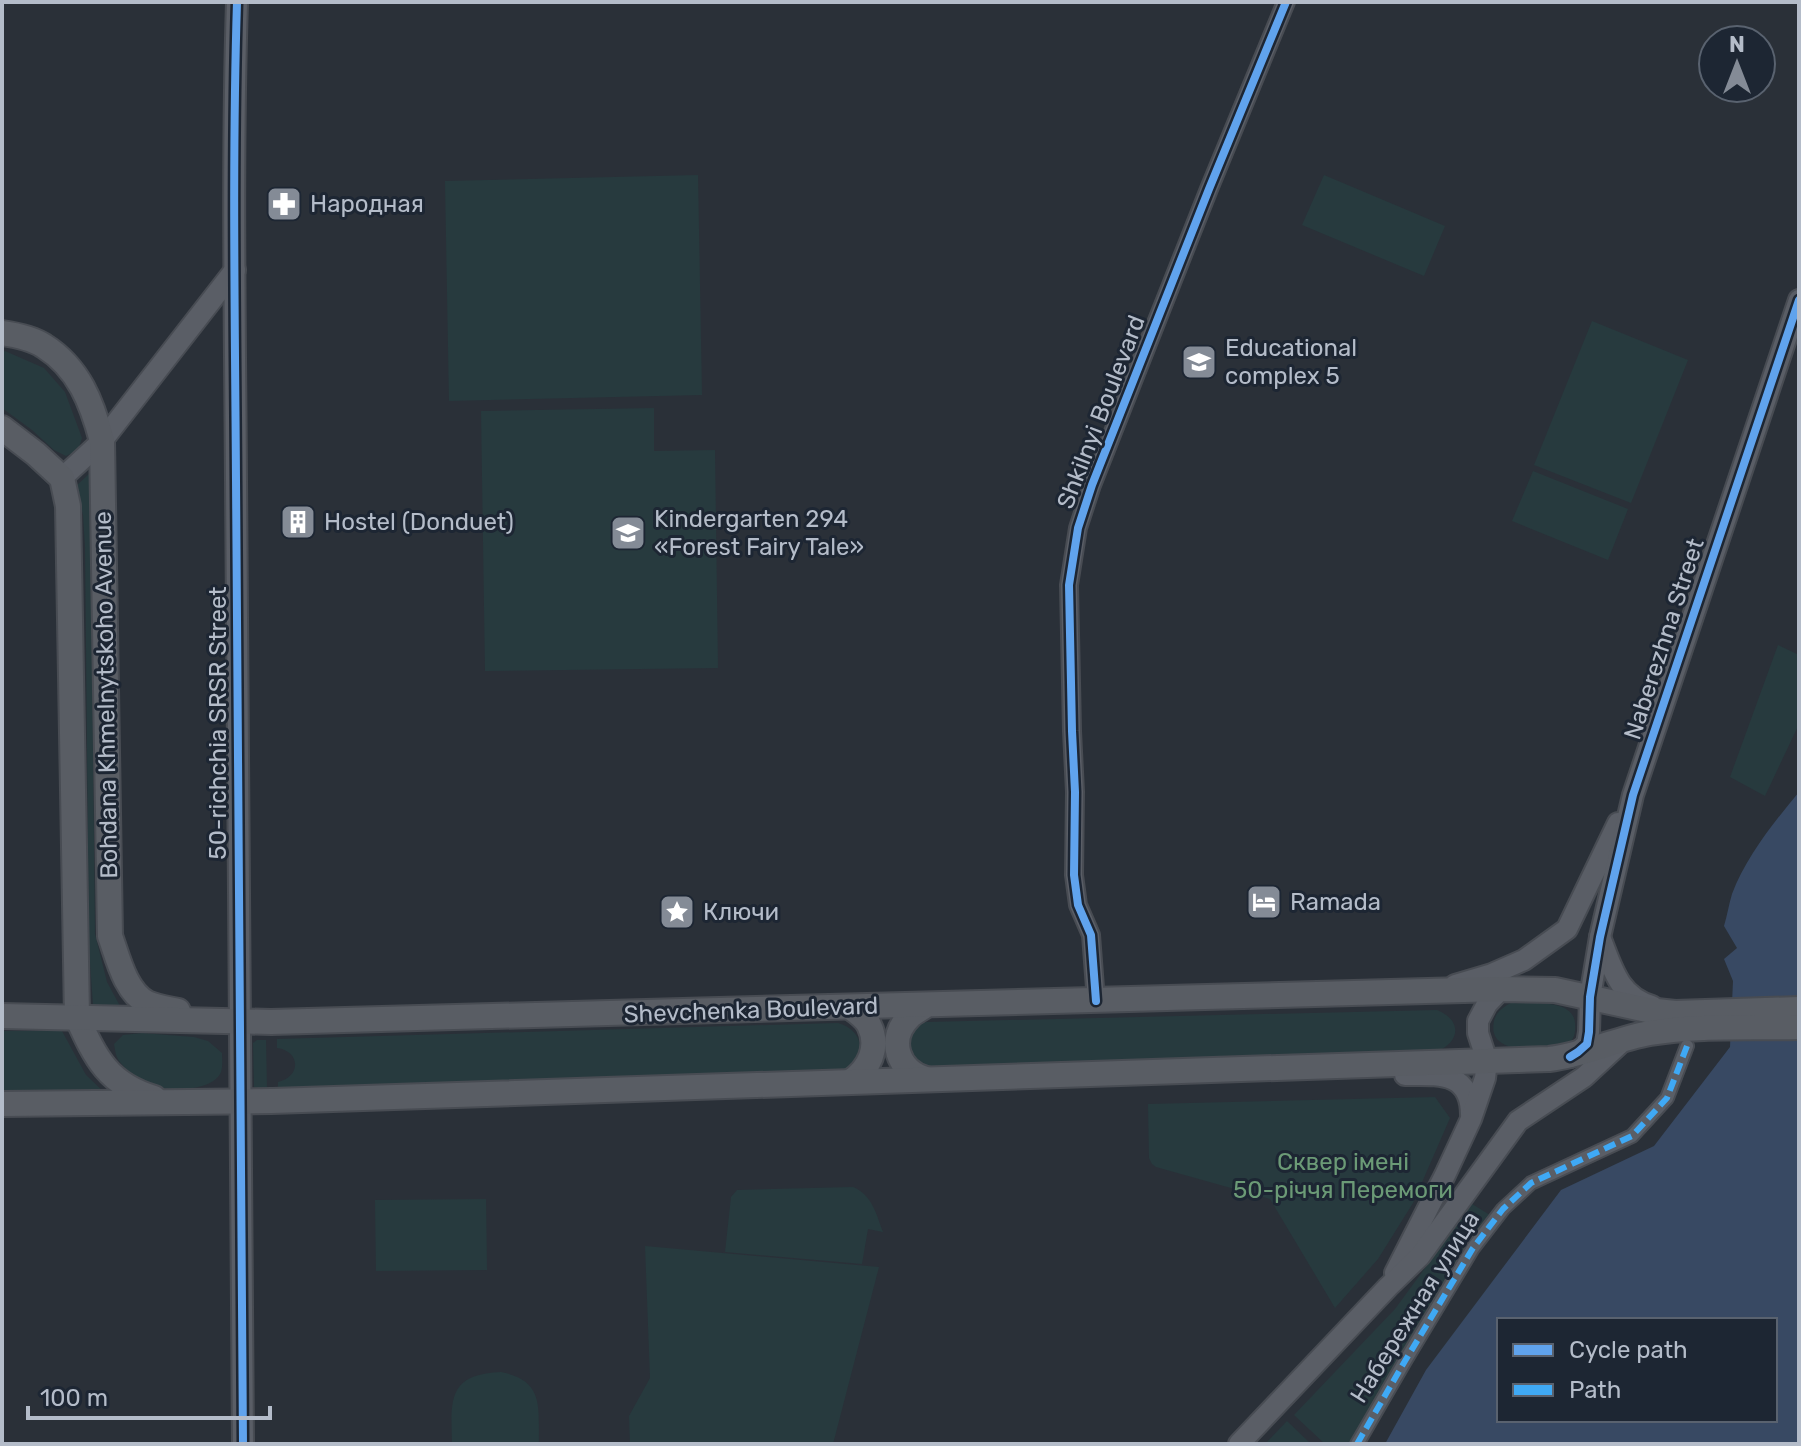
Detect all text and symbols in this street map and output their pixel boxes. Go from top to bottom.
north arrow [1697,24,1777,104]
text: N [1729,31,1745,58]
pharmacy icon: Народная [265,185,303,223]
place label: Народная [310,190,424,218]
street label: Shkilnyi Boulevard [1051,311,1151,513]
place label: Educational complex 5 [1225,334,1357,390]
school or university icon: Educational complex 5 [1180,343,1218,381]
building icon: Hostel (Donduet) [279,503,317,541]
place label: Kindergarten 294 «Forest Fairy Tale» [654,505,864,561]
place label: Hostel (Donduet) [324,508,514,536]
street label: Bohdana Khmelnytskoho Avenue [89,511,123,879]
school or university icon: Kindergarten 294 «Forest Fairy Tale» [609,514,647,552]
street label: Naberezhna Street [1618,535,1710,743]
street label: 50-richchia SRSR Street [204,586,232,860]
hotel icon: Ramada [1245,883,1283,921]
place label: Ramada [1290,888,1381,916]
place icon: Ключи [658,893,696,931]
place label: Ключи [703,898,779,926]
street label: Shevchenka Boulevard [623,992,879,1028]
park label: Сквер імені 50-річчя Перемоги [1233,1148,1453,1204]
street label: Набережная улица [1345,1206,1485,1408]
legend [1497,1318,1777,1422]
text: Cycle path [1569,1336,1688,1364]
scale bar [28,1370,270,1420]
text: Path [1569,1376,1621,1404]
text: 100 m [40,1384,108,1412]

